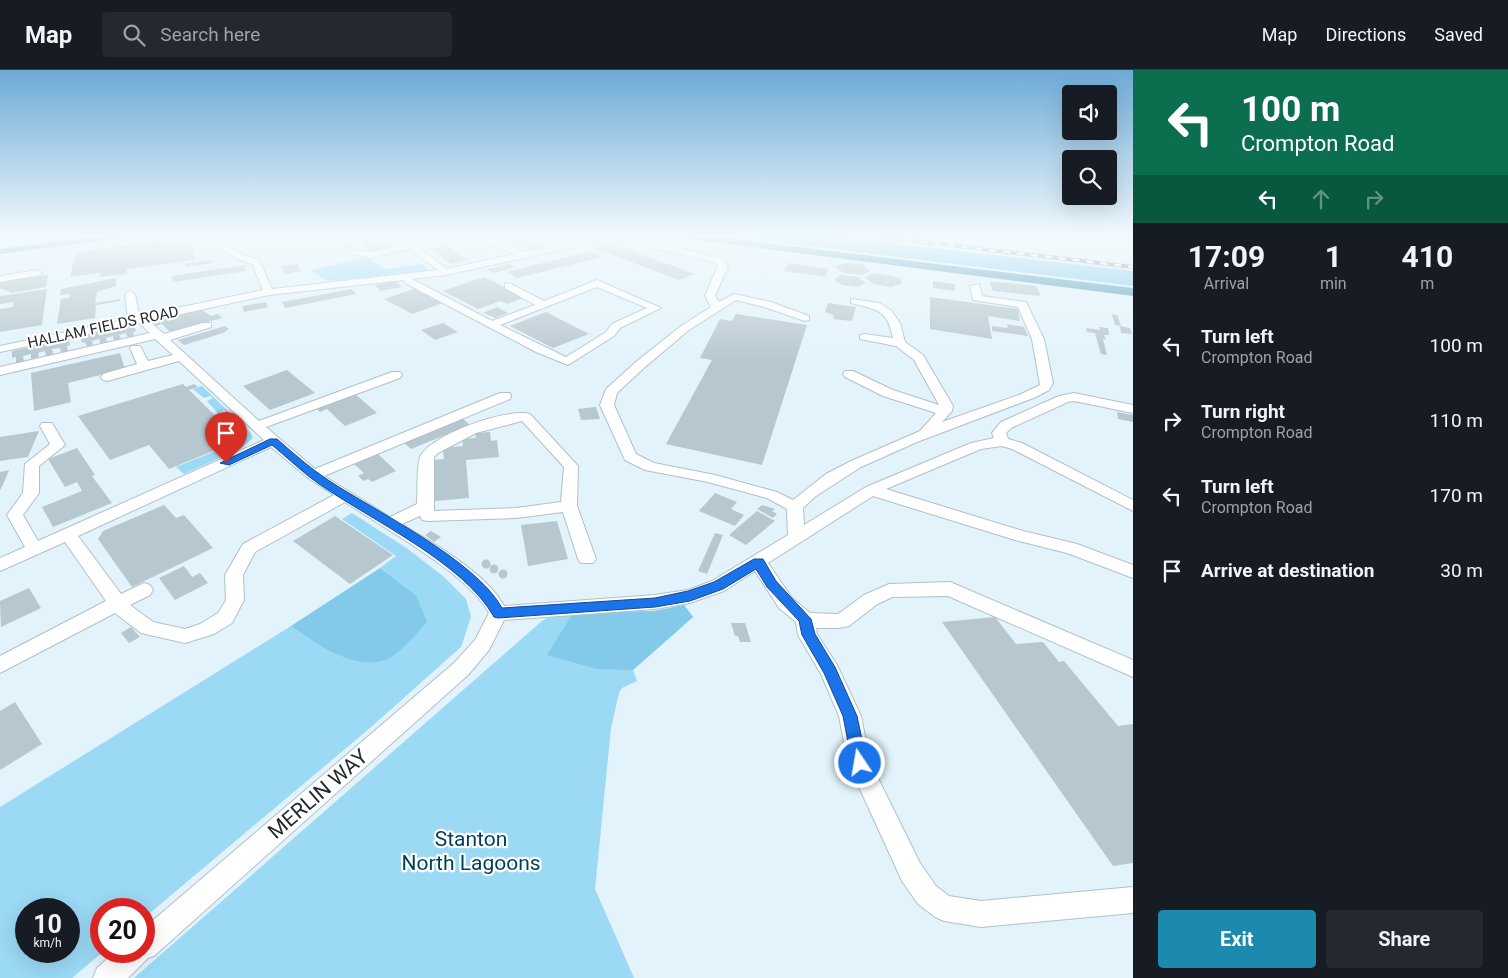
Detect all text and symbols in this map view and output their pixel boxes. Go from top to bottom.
search box [102,12,452,57]
text: Map [25,21,72,49]
icon: search [120,21,148,49]
text: Search here [160,23,260,46]
text: Map [1262,24,1297,45]
text: Directions [1325,24,1406,45]
text: Saved [1434,24,1483,45]
map controls [1062,85,1117,205]
button: sound [1062,85,1117,140]
text: 100 m [1241,89,1340,130]
icon: left [1158,90,1223,155]
text: Crompton Road [1241,131,1394,156]
button: search [1062,150,1117,205]
icon: left [1254,185,1282,213]
icon: ahead [1307,185,1335,213]
icon: right [1360,185,1388,213]
text: 17:09 [1188,239,1265,274]
text: 1 [1325,239,1342,274]
text: 410 [1402,239,1453,274]
text: Arrival [1204,274,1249,293]
text: min [1320,274,1347,293]
text: m [1420,274,1434,293]
street label: HALLAM FIELDS ROAD [26,302,180,352]
text: Turn left [1201,325,1274,348]
icon: left [1158,332,1186,360]
text: 100 m [1430,334,1483,357]
text: Crompton Road [1201,348,1313,367]
text: Turn right [1201,400,1285,423]
icon: right [1158,407,1186,435]
text: 110 m [1430,409,1483,432]
pin [205,412,247,463]
icon: arrive [212,419,240,447]
text: Crompton Road [1201,423,1313,442]
text: Turn left [1201,475,1274,498]
icon: left [1158,482,1186,510]
text: 170 m [1430,484,1483,507]
text: Crompton Road [1201,498,1313,517]
icon: arrive [1158,557,1186,585]
text: Arrive at destination [1201,559,1374,582]
text: 30 m [1440,559,1483,582]
position arrow [833,736,885,788]
street label: MERLIN WAY [263,744,373,844]
park label: Stanton North Lagoons [401,827,541,875]
speed limit sign: 20 [90,898,155,963]
text: 10 [33,910,62,939]
button: Exit [1158,910,1316,968]
button: Share [1326,910,1483,968]
text: km/h [33,936,62,950]

